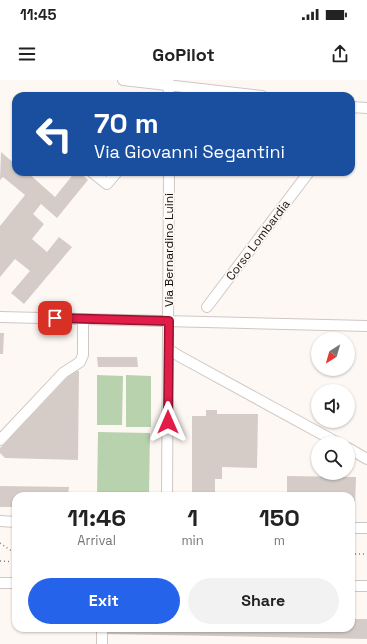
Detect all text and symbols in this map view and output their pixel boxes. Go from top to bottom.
text: 11:45 [20,5,57,24]
icon: menu [16,43,38,65]
text: GoPilot [152,43,215,66]
icon: share [329,43,351,65]
text: 70 m [94,105,159,141]
icon: left [28,108,80,160]
text: Via Giovanni Segantini [94,140,285,163]
street label: Via Bernardino Luini [161,193,177,307]
street label: Corso Lombardia [222,196,294,284]
pin [38,301,72,335]
icon: arrive [44,307,66,329]
north arrow [311,332,355,376]
map controls [311,332,355,480]
button: sound [311,384,355,428]
position arrow [147,401,189,443]
button: search [311,436,355,480]
text: 11:46 [67,502,126,533]
text: 1 [187,502,198,533]
text: 150 [259,502,300,533]
text: Arrival [77,532,116,549]
text: min [181,532,204,549]
text: m [274,532,285,549]
button: Exit [28,578,180,624]
button: Share [188,578,339,624]

